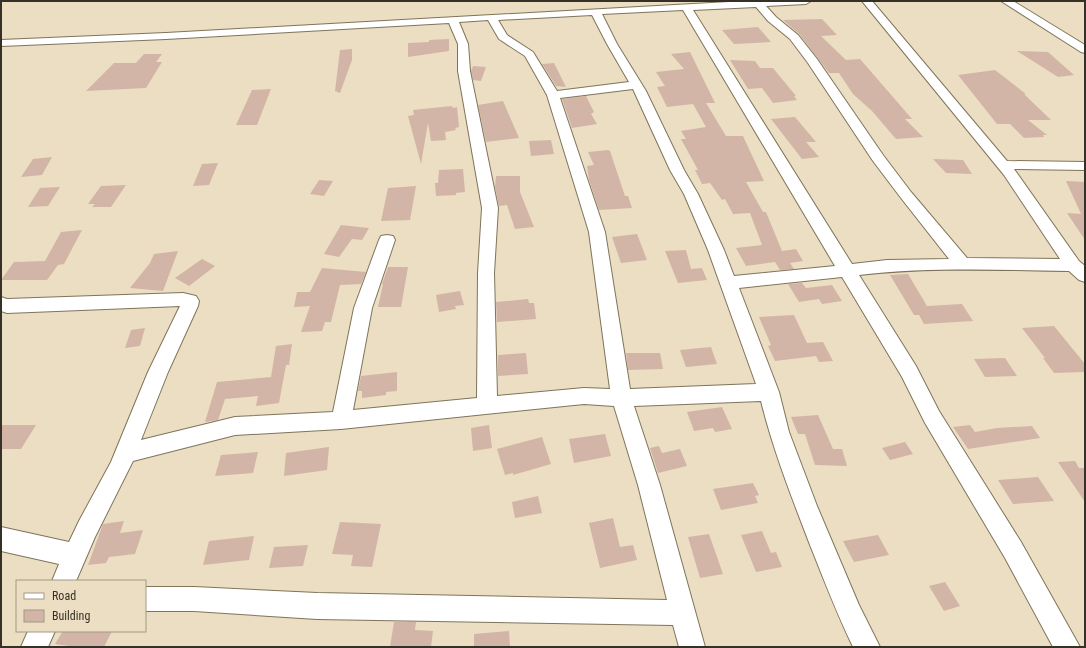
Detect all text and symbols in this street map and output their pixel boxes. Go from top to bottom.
legend [16,580,146,632]
text: Road [52,589,76,603]
text: Building [52,609,90,623]

